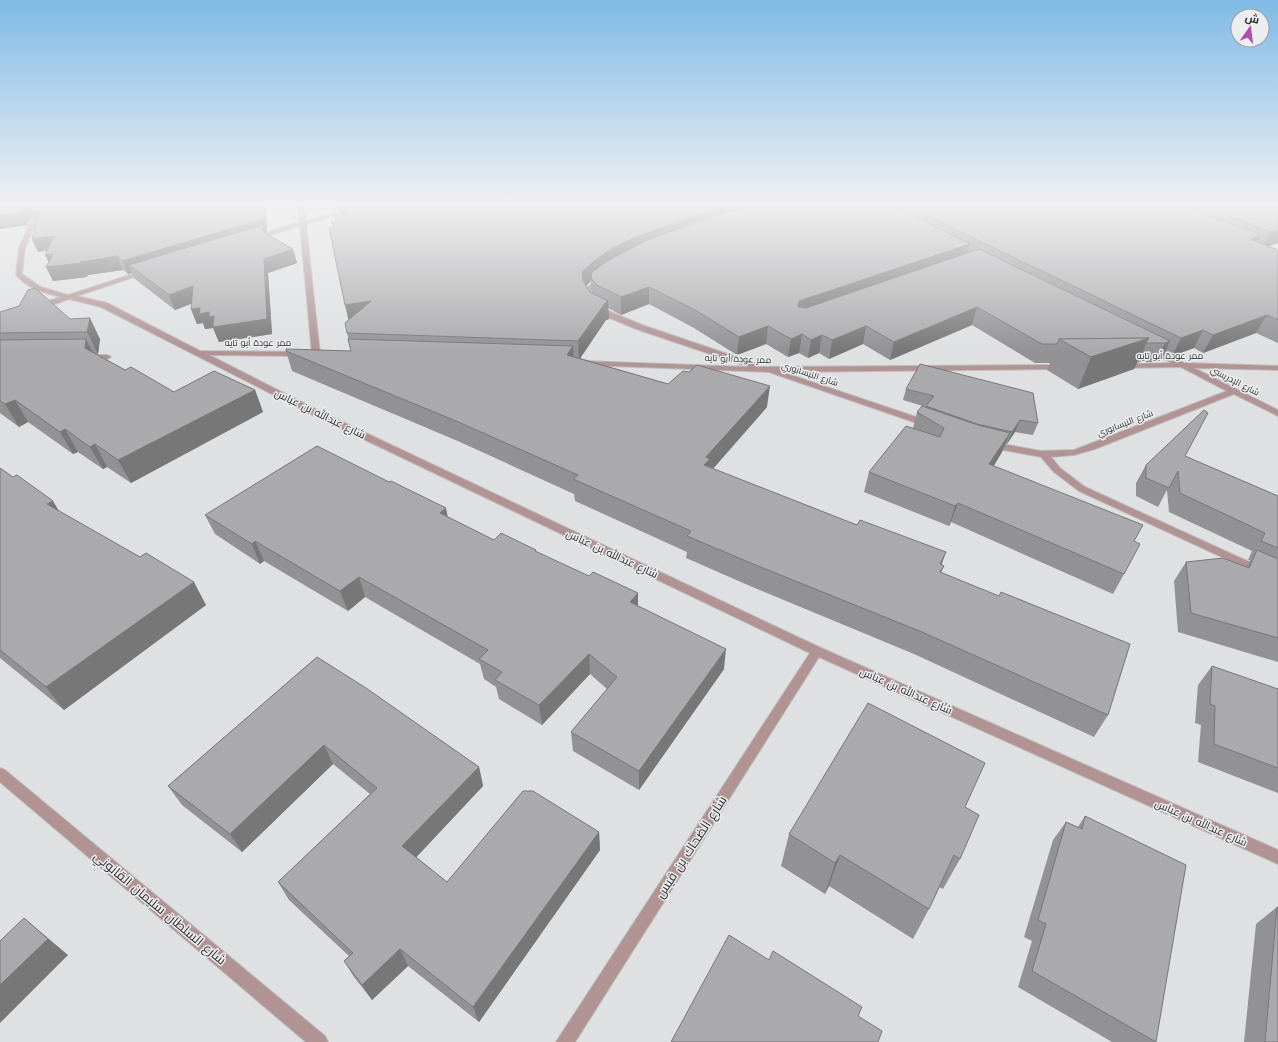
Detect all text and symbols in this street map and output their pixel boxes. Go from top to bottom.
north arrow [1230,8,1270,48]
text: ش [1244,11,1261,27]
street label: ممر عودة أبو تايه [225,337,292,348]
street label: ممر عودة أبو تايه [1137,350,1204,361]
street label: ممر عودة أبو تايه [705,352,772,365]
street label: شارع النيسابوري [780,360,840,390]
street label: شارع الإدريسي [1208,364,1261,399]
street label: شارع عبدالله بن عباس [272,385,369,443]
street label: شارع النيسابوري [1096,408,1155,440]
street label: شارع عبدالله بن عباس [564,525,661,582]
street label: شارع عبدالله بن عباس [857,663,955,718]
street label: شارع الضحاك بن قيس [652,793,731,902]
street label: شارع عبدالله بن عباس [1152,795,1250,850]
street label: شارع السلطان سليمان القانوني [89,848,229,970]

